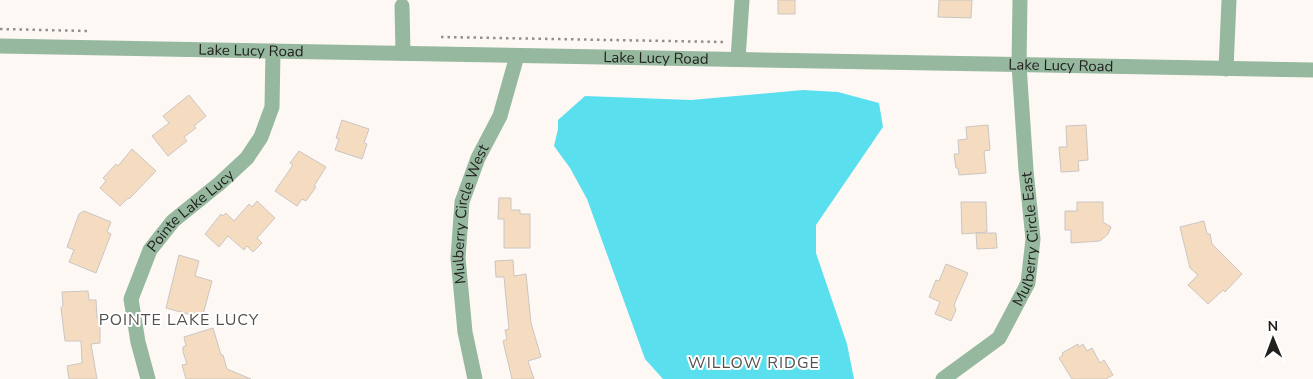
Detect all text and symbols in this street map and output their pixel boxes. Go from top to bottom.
street label: Lake Lucy Road [198,40,304,62]
street label: Lake Lucy Road [603,47,709,69]
street label: Lake Lucy Road [1008,54,1114,76]
street label: Mulberry Circle West [448,140,494,285]
street label: Pointe Lake Lucy [142,165,238,256]
street label: Mulberry Circle East [1008,170,1043,310]
district label: POINTE LAKE LUCY [99,309,259,331]
north arrow [1248,314,1298,364]
text: N [1267,317,1278,336]
district label: WILLOW RIDGE [688,352,820,374]

